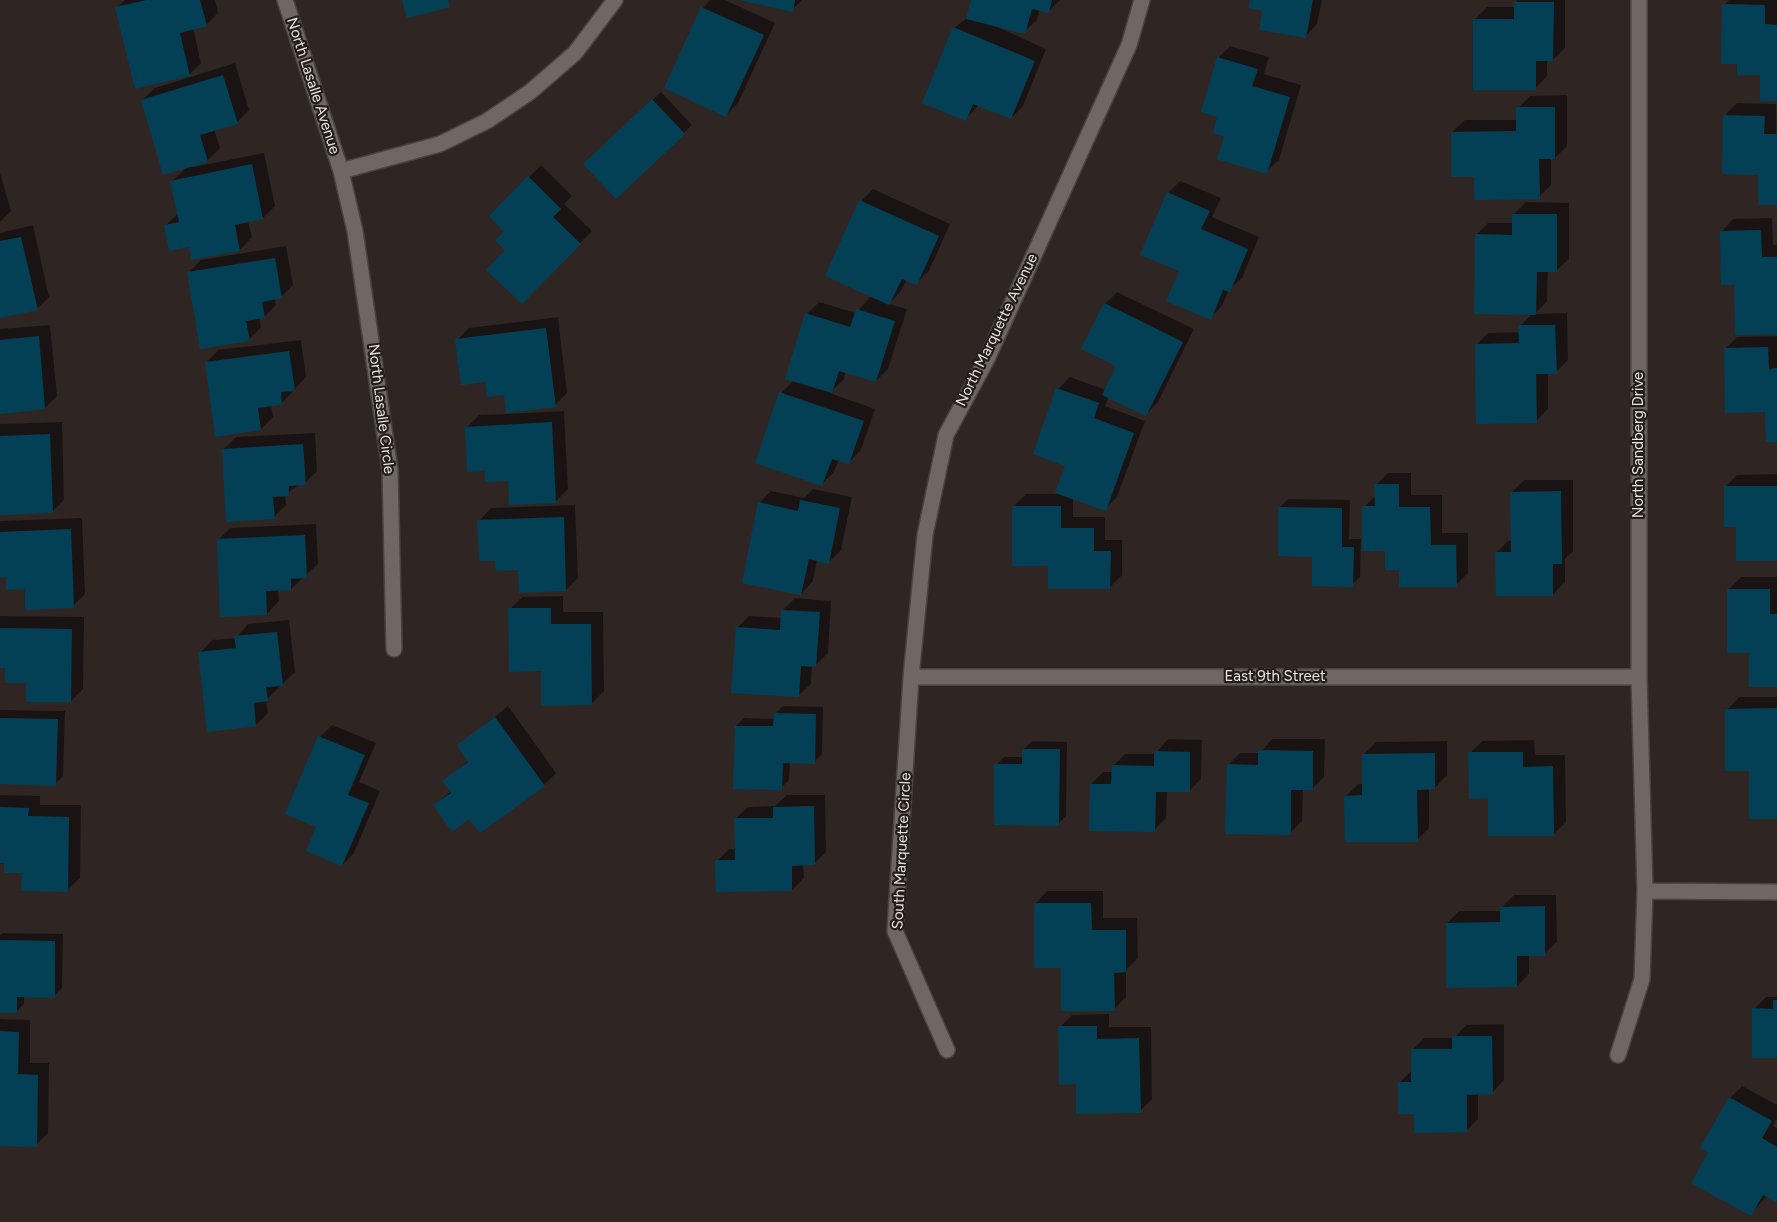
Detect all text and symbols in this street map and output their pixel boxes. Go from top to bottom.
street label: North Lasalle Avenue [282,15,344,157]
street label: North Marquette Avenue [952,251,1042,409]
street label: North Lasalle Circle [364,343,398,475]
street label: North Sandberg Drive [1630,372,1648,518]
street label: East 9th Street [1224,668,1326,686]
street label: South Marquette Circle [889,772,915,930]

